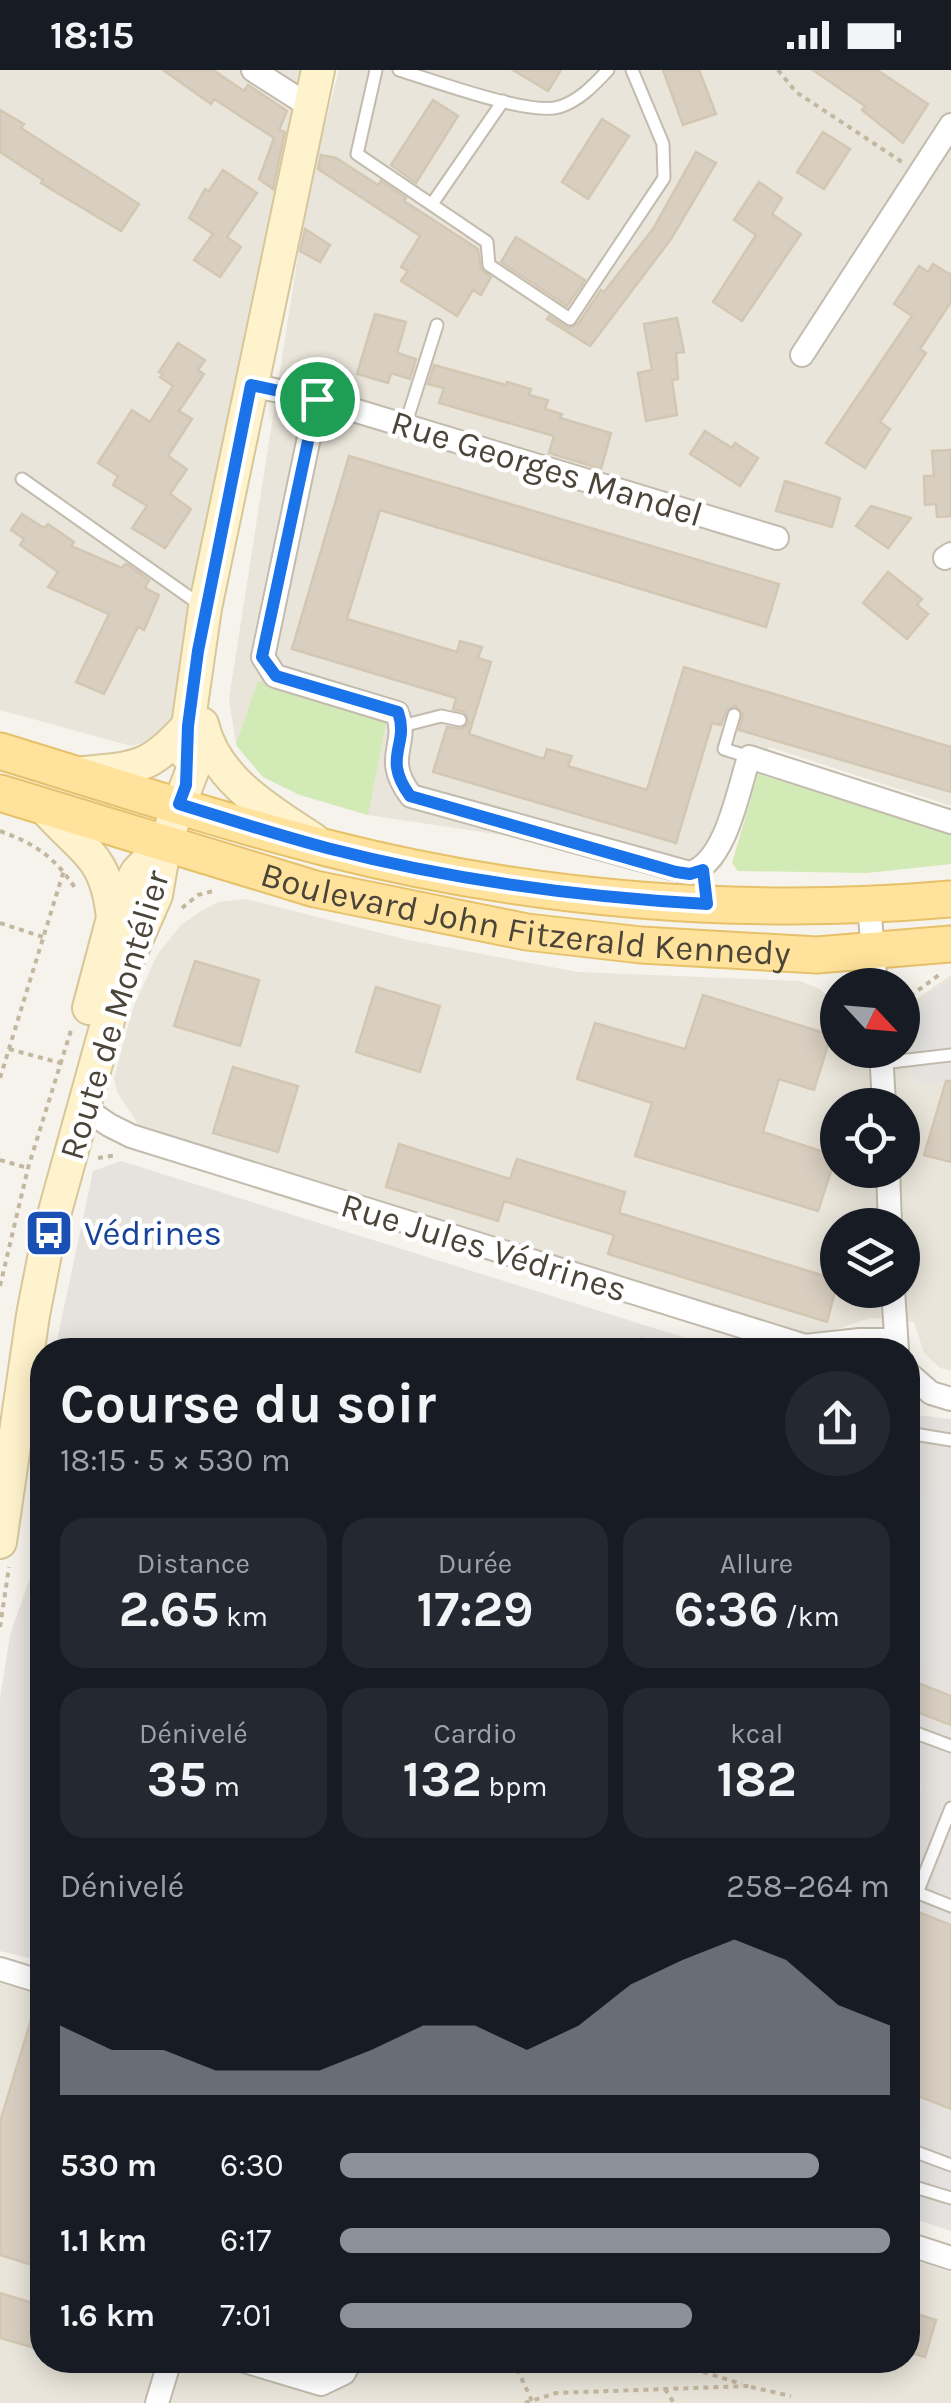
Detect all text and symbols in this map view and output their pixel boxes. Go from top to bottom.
text: 18:15 [50,13,134,58]
pin [275,357,360,442]
icon: arrive [290,372,345,427]
street label: Rue Georges Mandel [386,402,708,535]
street label: Boulevard John Fitzerald Kennedy [256,854,792,974]
street label: Route de Montélier [51,865,178,1165]
north arrow [820,968,920,1068]
map controls [820,968,920,1308]
button: locate [820,1088,920,1188]
street label: Rue Jules Védrines [336,1185,632,1310]
bus stop icon: Védrines [23,1207,75,1259]
button: layers [820,1208,920,1308]
place label: Védrines [84,1213,222,1254]
button: share [785,1371,890,1476]
text: Course du soir [60,1372,436,1436]
text: 18:15 · 5 × 530 m [60,1442,291,1479]
text: Distance [137,1547,250,1580]
text: Durée [438,1547,512,1580]
text: Allure [720,1547,793,1580]
text: 2.65 [119,1580,219,1639]
text: 17:29 [417,1580,533,1639]
text: 6:36 [674,1580,779,1639]
text: km [219,1600,268,1633]
text: /km [779,1600,840,1633]
text: Dénivelé [139,1717,248,1750]
text: Cardio [434,1717,516,1750]
text: kcal [730,1717,783,1750]
text: 35 [147,1750,207,1809]
text: 132 [402,1750,482,1809]
text: 182 [716,1750,797,1809]
text: m [207,1770,240,1803]
text: bpm [482,1770,547,1803]
text: Dénivelé [60,1868,184,1905]
text: 258–264 m [726,1868,890,1905]
text: 530 m [60,2147,157,2184]
text: 6:30 [220,2147,284,2184]
text: 1.1 km [60,2222,147,2259]
text: 6:17 [220,2222,271,2259]
text: 1.6 km [60,2297,155,2334]
text: 7:01 [220,2297,272,2334]

